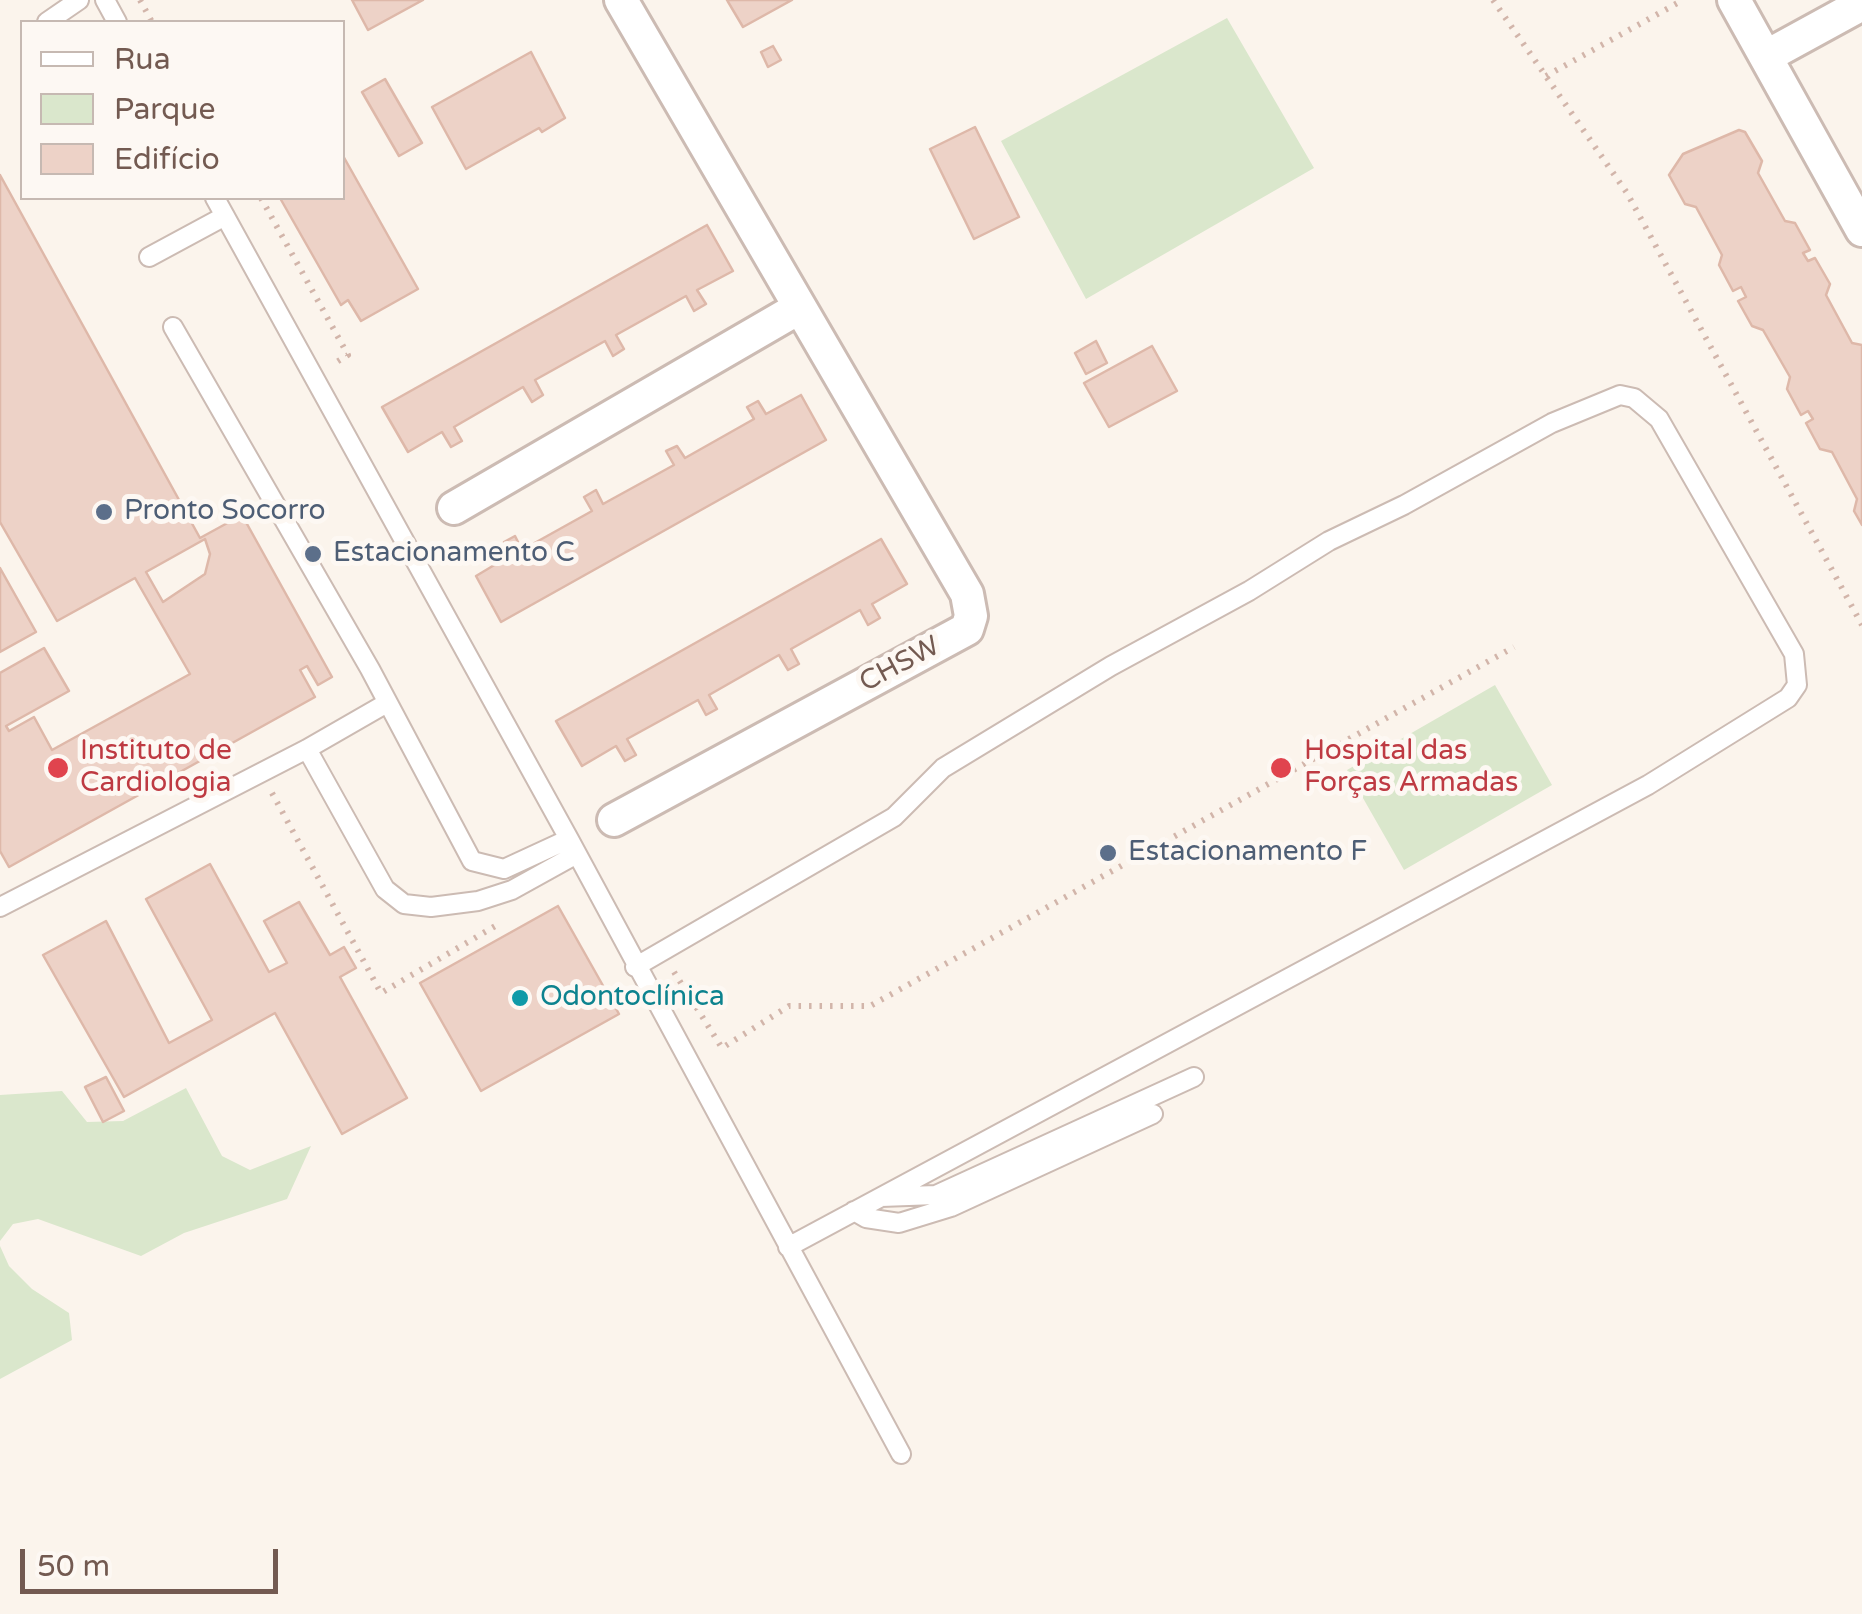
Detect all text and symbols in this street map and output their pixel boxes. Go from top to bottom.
legend [20,20,345,200]
text: Rua [114,41,171,78]
text: Parque [114,91,215,128]
text: Edifício [114,141,220,178]
place label: Pronto Socorro [124,495,326,529]
marker: Pronto Socorro [93,501,115,523]
place label: Estacionamento C [333,537,575,571]
marker: Estacionamento C [302,543,324,565]
street label: CHSW [854,630,946,700]
place label: Instituto de Cardiologia [80,735,232,801]
place label: Hospital das Forças Armadas [1304,735,1518,801]
marker: Instituto de Cardiologia [45,755,71,781]
marker: Hospital das Forças Armadas [1268,755,1294,781]
place label: Estacionamento F [1128,836,1367,870]
marker: Estacionamento F [1097,842,1119,864]
place label: Odontoclínica [540,981,725,1015]
marker: Odontoclínica [509,987,531,1009]
scale bar [25,1529,282,1591]
text: 50 m [37,1548,110,1585]

